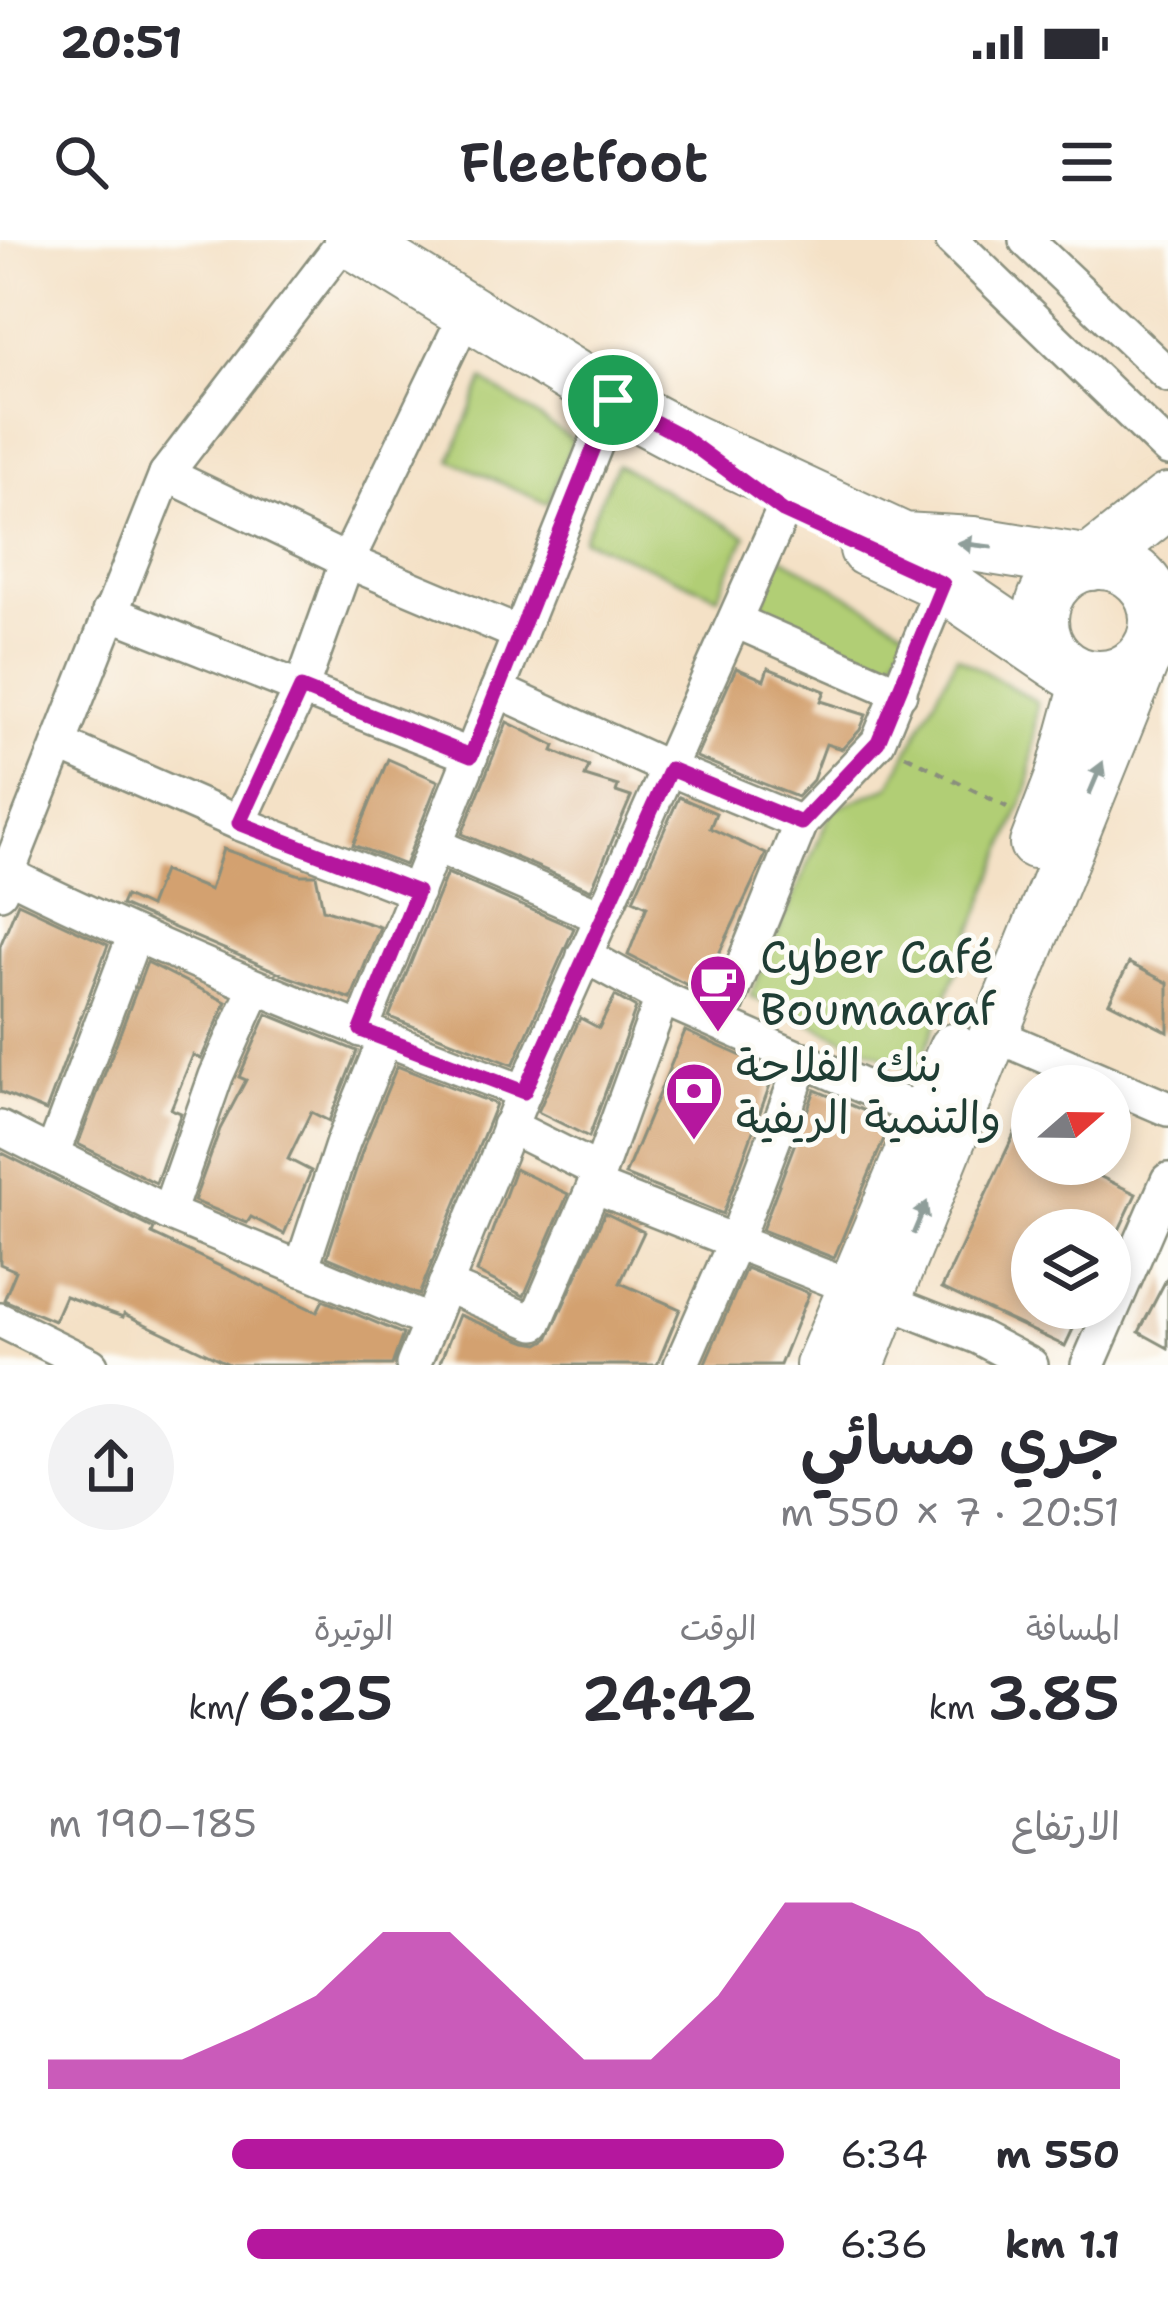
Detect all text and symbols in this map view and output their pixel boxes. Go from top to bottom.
text: 20:51 [60,12,183,72]
text: Fleetfoot [460,126,709,198]
icon: search [48,129,114,195]
icon: menu [1054,129,1120,195]
pin [562,349,664,451]
icon: arrive [580,367,646,433]
one-way arrow [955,535,993,554]
one-way arrow [1087,759,1106,795]
place label: Cyber Café Boumaaraf [760,927,996,1039]
cafe icon: Cyber Café Boumaaraf [687,952,749,1034]
place label: بنك الفلاحة والتنمية الريفية [736,1035,1001,1147]
bank icon: بنك الفلاحة والتنمية الريفية [663,1060,725,1142]
north arrow [1011,1065,1131,1185]
map controls [1011,1065,1131,1329]
one-way arrow [910,1200,930,1235]
button: layers [1011,1209,1131,1329]
text: جري مسائي [800,1397,1120,1485]
button: share [48,1404,174,1530]
text: 20:51 · 7 × 550 m [780,1486,1120,1538]
text: الوتيرة [314,1606,393,1651]
text: الوقت [680,1606,757,1651]
text: المسافة [1026,1606,1120,1651]
text: 6:25 [258,1658,393,1738]
text: 24:42 [581,1658,757,1738]
text: 3.85 [987,1658,1120,1738]
text: /km [188,1685,258,1730]
text: km [929,1685,987,1730]
text: 185–190 m [48,1797,257,1849]
text: الارتفاع [1011,1800,1120,1852]
text: 6:34 [840,2128,928,2180]
text: 550 m [995,2128,1120,2180]
text: 6:36 [840,2218,928,2270]
text: 1.1 km [1005,2218,1120,2270]

